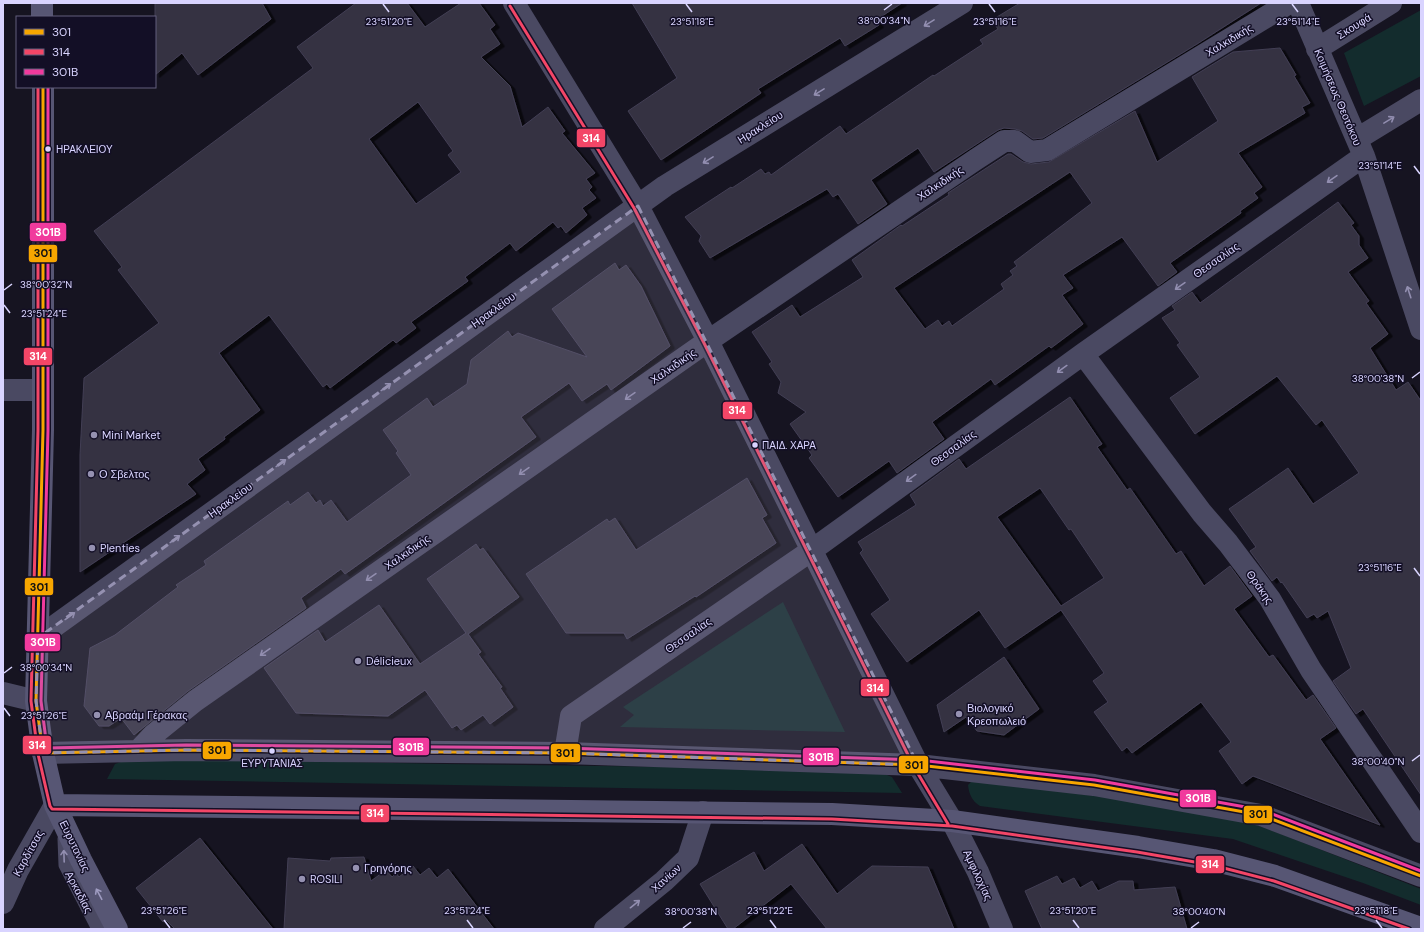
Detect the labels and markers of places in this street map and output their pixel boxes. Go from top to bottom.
place label: ΗΡΑΚΛΕΙΟΥ [56,143,113,156]
marker: ΗΡΑΚΛΕΙΟΥ [43,144,53,154]
place label: Mini Market [102,428,161,442]
marker: Mini Market [89,430,99,440]
place label: ΠΑΙΔ. ΧΑΡΑ [762,439,816,452]
marker: ΠΑΙΔ. ΧΑΡΑ [750,440,760,450]
place label: Ο Σβελτος [99,467,150,481]
marker: Ο Σβελτος [86,469,96,479]
place label: Plenties [100,541,140,555]
marker: Plenties [87,543,97,553]
place label: Délicieux [366,654,412,668]
marker: Délicieux [353,656,363,666]
place label: Βιολογικό Κρεοπωλειό [967,701,1026,728]
place label: Αβραάμ Γέρακας [105,708,188,722]
marker: Βιολογικό Κρεοπωλειό [954,709,964,719]
marker: Αβραάμ Γέρακας [92,710,102,720]
marker: ΕΥΡΥΤΑΝΙΑΣ [267,746,277,756]
place label: ΕΥΡΥΤΑΝΙΑΣ [241,757,303,770]
place label: Γρηγόρης [364,861,412,875]
marker: Γρηγόρης [351,863,361,873]
place label: ROSILI [310,872,342,886]
marker: ROSILI [297,874,307,884]

